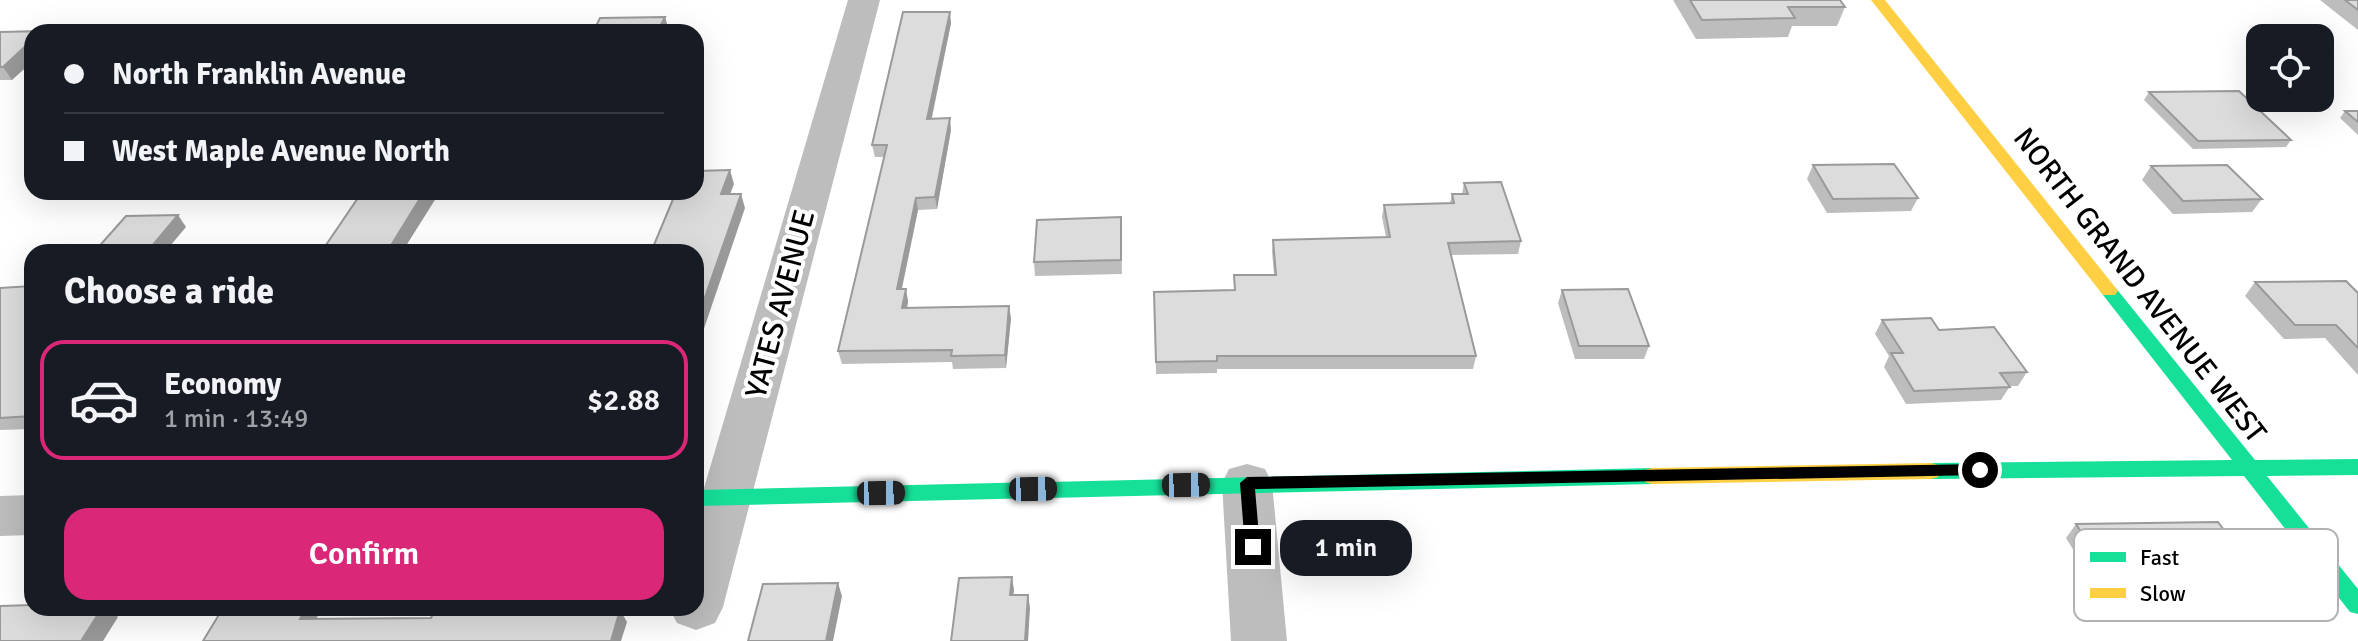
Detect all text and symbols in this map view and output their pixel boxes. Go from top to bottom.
map controls [2246,24,2334,112]
button: locate [2246,24,2334,112]
text: North Franklin Avenue [112,56,406,93]
street label: NORTH GRAND AVENUE WEST [2005,120,2274,450]
text: West Maple Avenue North [112,133,450,170]
street label: YATES AVENUE [738,206,823,402]
text: Choose a ride [64,269,274,314]
icon: car [68,364,140,436]
text: Economy [164,366,281,403]
text: $2.88 [587,382,660,419]
text: 1 min · 13:49 [164,403,308,435]
route start [1962,452,1998,488]
car [1162,473,1210,497]
car [1009,477,1057,501]
car [857,481,905,505]
button: Confirm [64,508,664,600]
callout: 1 min [1281,519,1413,575]
route end [1235,529,1271,565]
legend [2074,529,2338,621]
text: 1 min [1315,532,1377,564]
text: Fast [2140,544,2180,571]
text: Slow [2140,580,2186,607]

